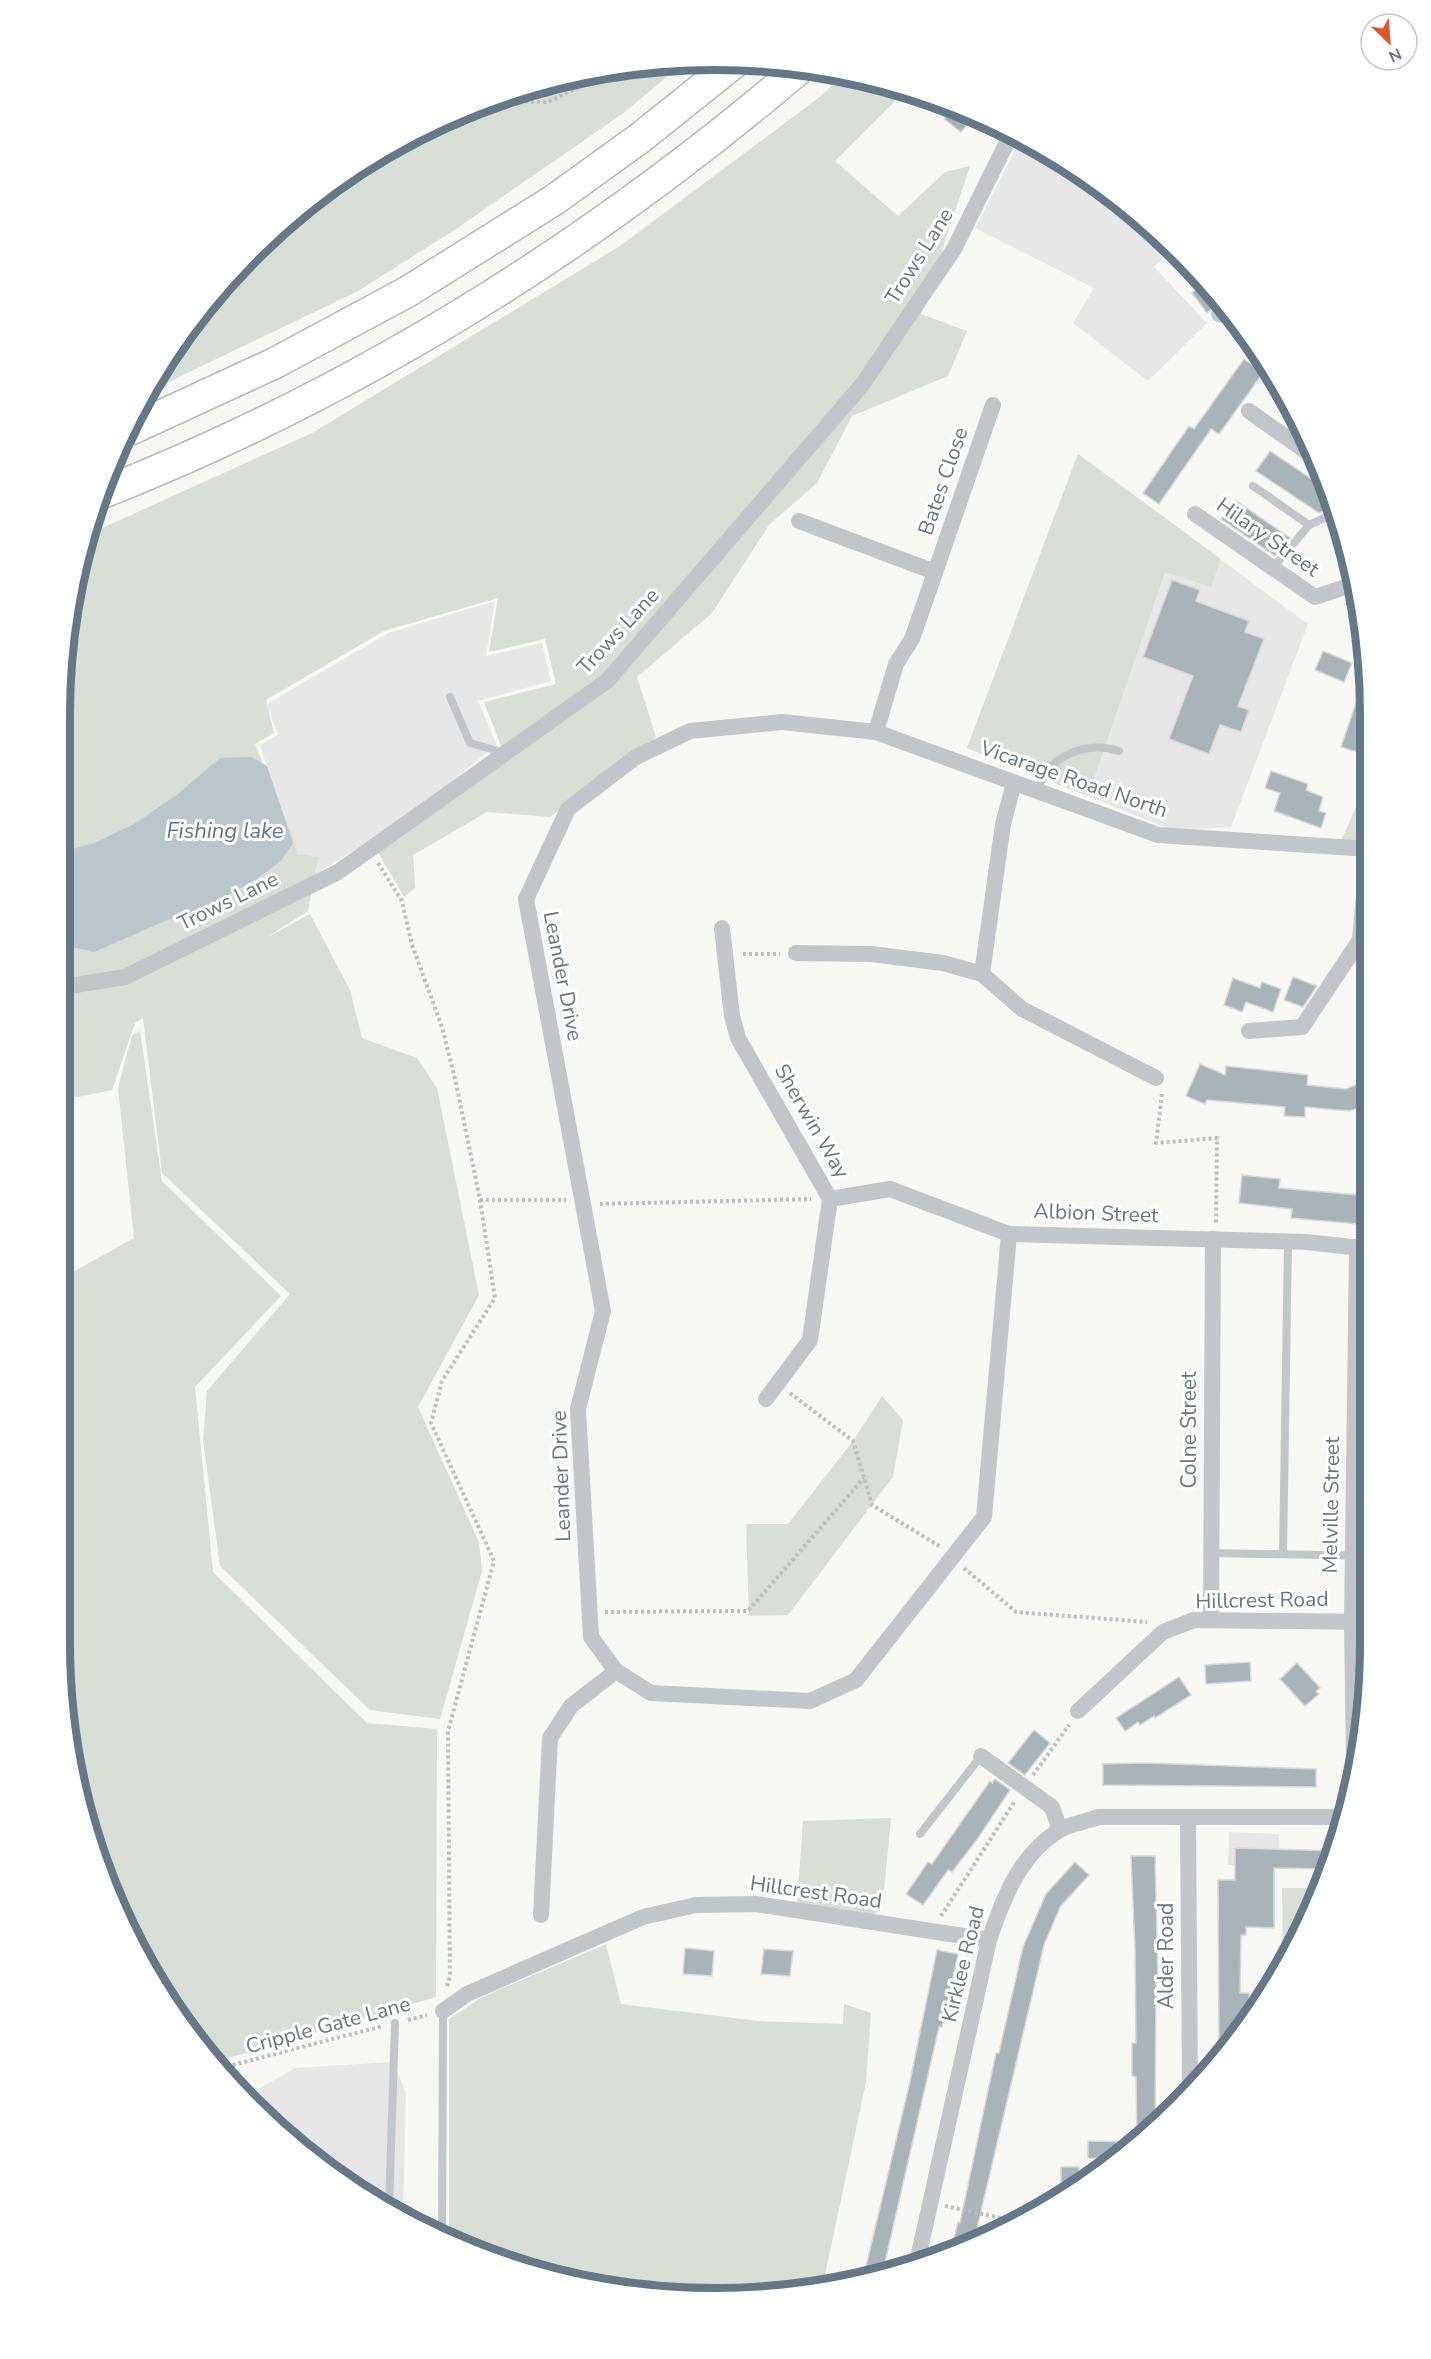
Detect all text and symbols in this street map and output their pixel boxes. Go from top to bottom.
north arrow [1359,12,1419,72]
text: N [1385,42,1405,67]
street label: Trows Lane [878,203,960,309]
street label: Bates Close [911,423,975,539]
street label: Hilary Street [1211,491,1326,583]
street label: Trows Lane [571,582,665,680]
street label: Vicarage Road North [976,733,1171,824]
water label: Fishing lake [167,816,284,846]
street label: Trows Lane [173,865,283,937]
street label: Leander Drive [537,909,589,1043]
street label: Sherwin Way [768,1059,856,1183]
street label: Albion Street [1033,1197,1160,1229]
street label: Colne Street [1175,1371,1203,1489]
street label: Leander Drive [545,1410,577,1542]
street label: Melville Street [1316,1436,1346,1574]
street label: Hillcrest Road [1195,1585,1329,1615]
street label: Hillcrest Road [748,1869,884,1915]
street label: Kirklee Road [935,1903,991,2025]
street label: Alder Road [1152,1903,1180,2009]
street label: Cripple Gate Lane [243,1990,413,2060]

